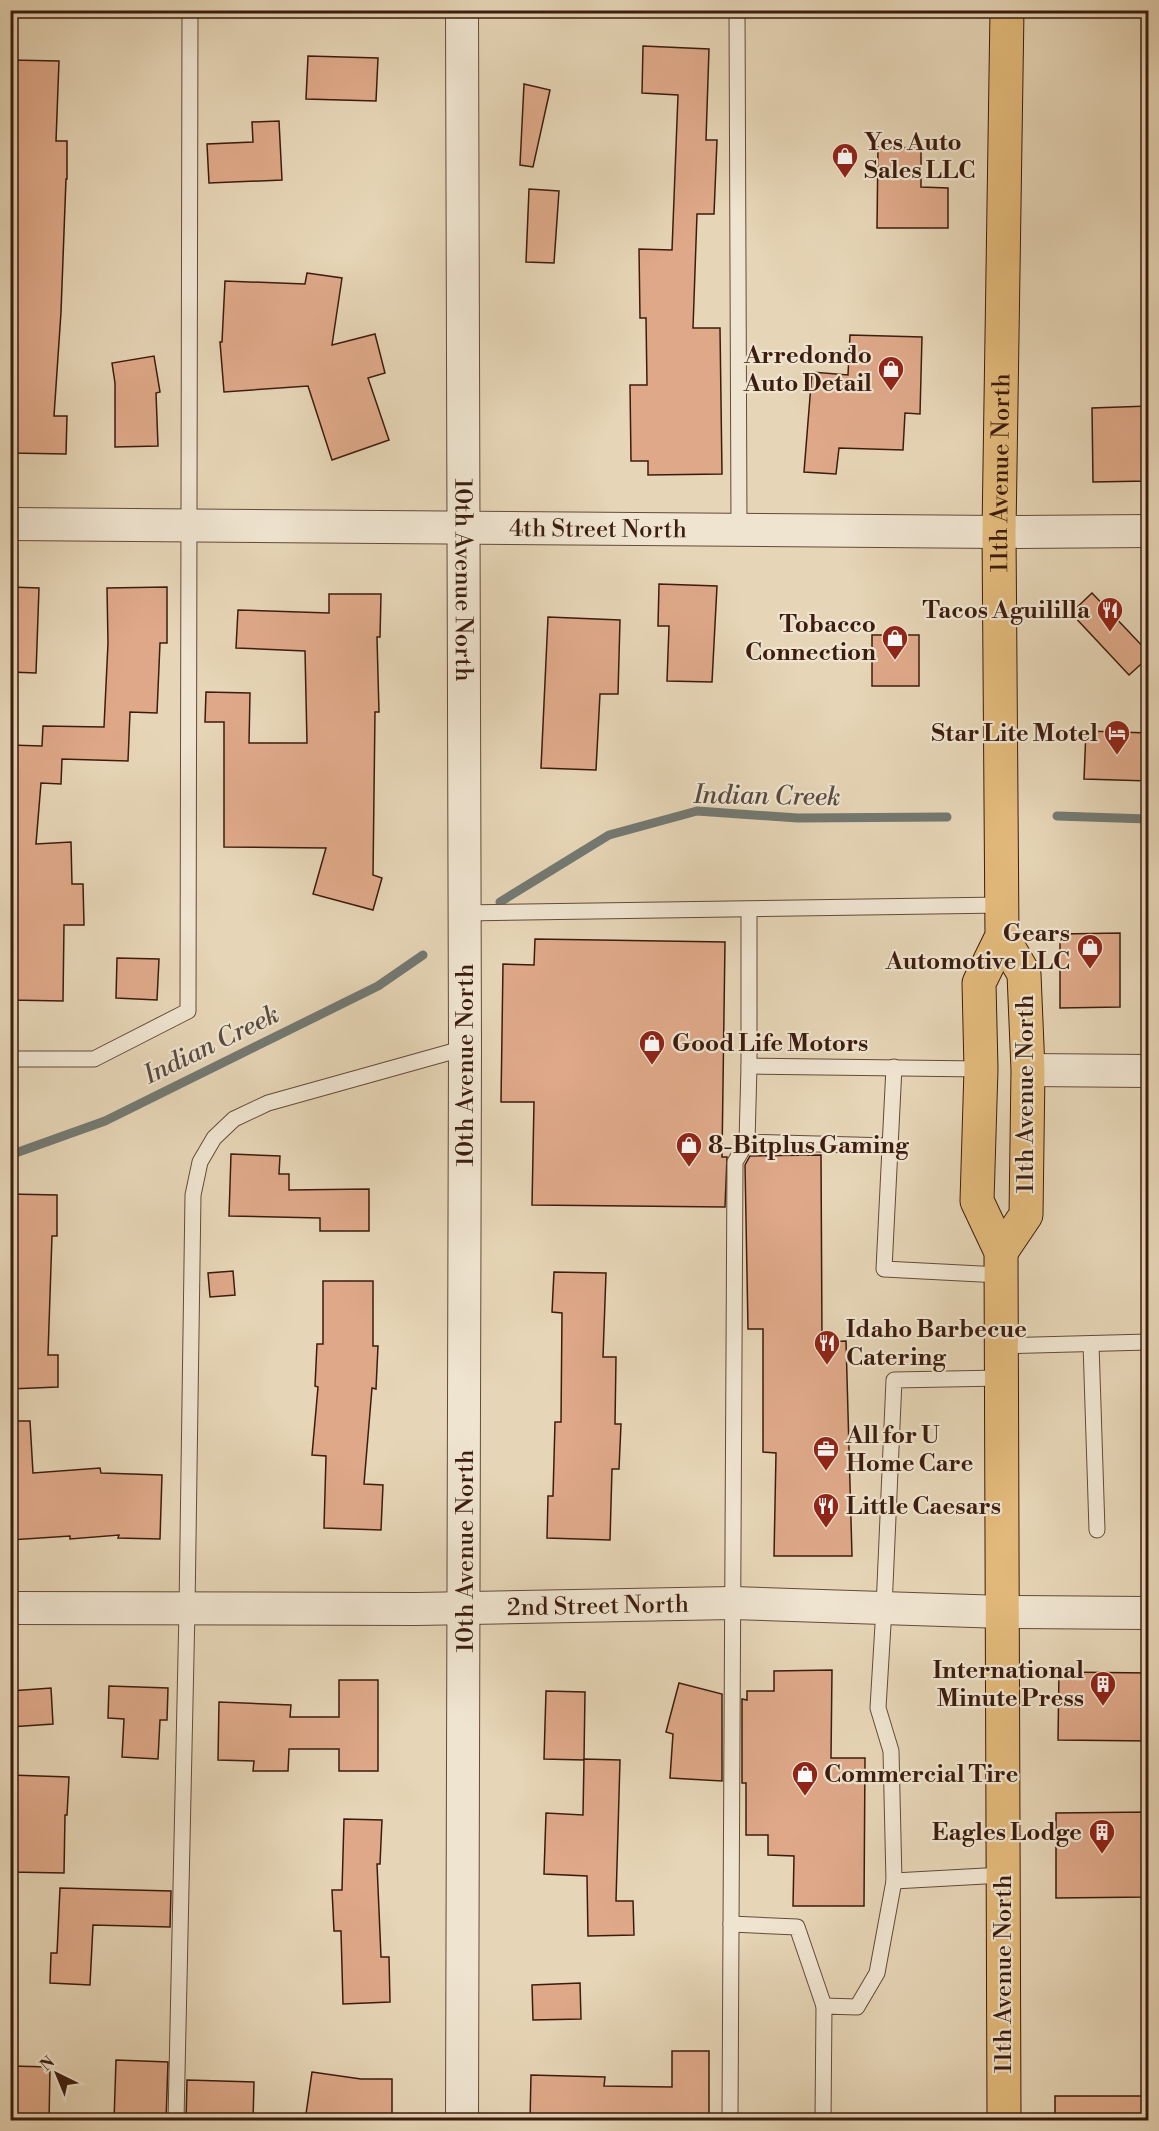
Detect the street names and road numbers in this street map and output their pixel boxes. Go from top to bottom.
street label: 11th Avenue North [985,373,1017,572]
street label: 10th Avenue North [447,479,478,681]
street label: 4th Street North [509,514,687,545]
street label: 10th Avenue North [451,964,481,1166]
street label: 11th Avenue North [1011,995,1041,1193]
street label: 10th Avenue North [451,1450,481,1652]
street label: 2nd Street North [507,1590,689,1623]
street label: 11th Avenue North [989,1875,1019,2073]

